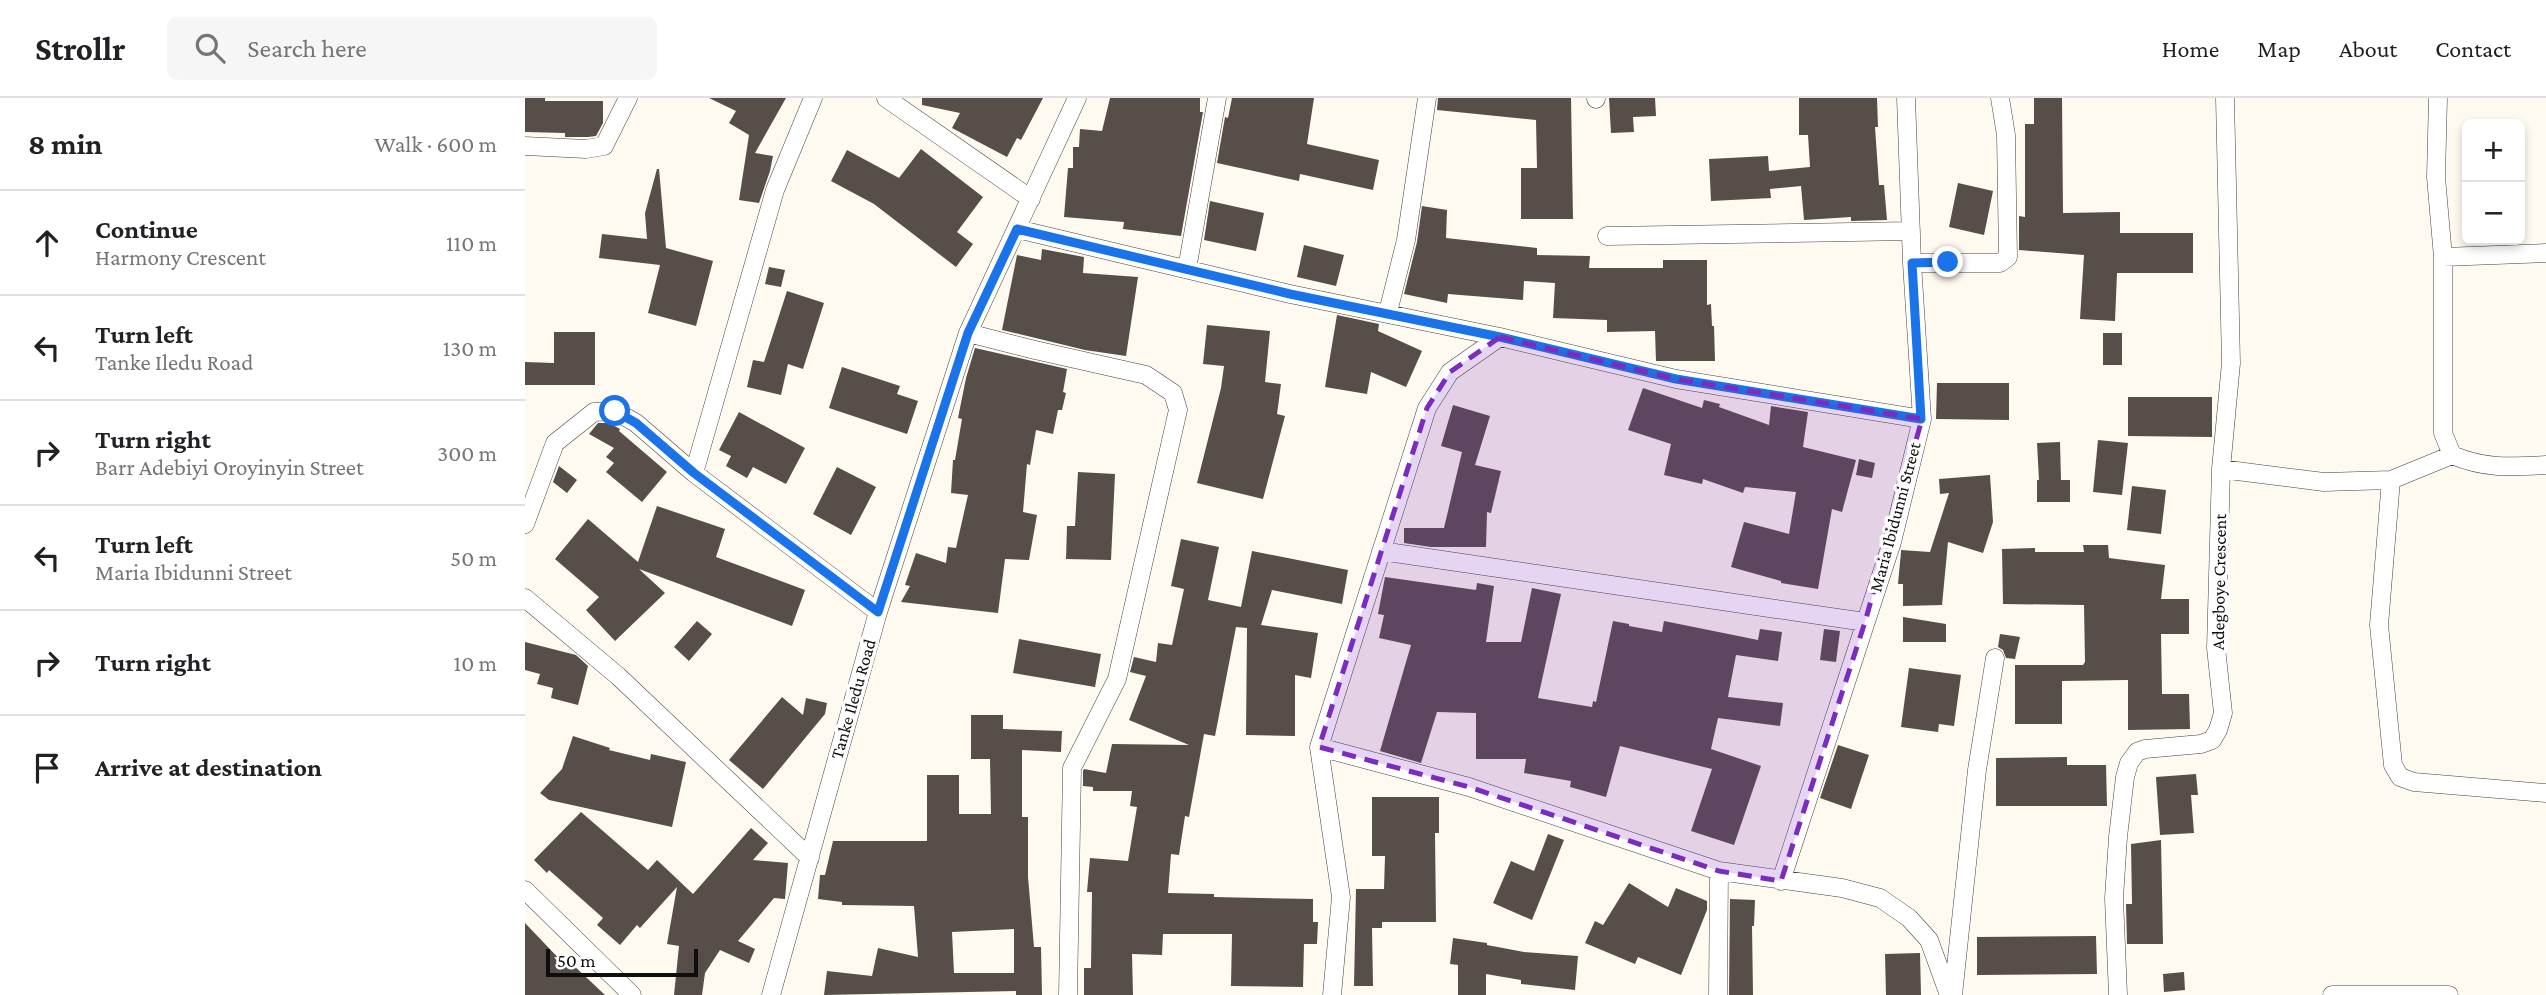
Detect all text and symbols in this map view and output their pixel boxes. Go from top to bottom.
search box [167,17,657,80]
icon: search [191,29,229,67]
text: Strollr [35,30,125,67]
text: Search here [247,34,367,63]
text: Home [2162,35,2219,62]
text: Map [2257,35,2301,62]
text: About [2339,35,2397,62]
text: Contact [2435,35,2511,62]
map controls [2462,119,2525,245]
button: + [2462,119,2525,182]
text: 8 min [28,127,103,160]
text: Walk · 600 m [375,131,497,157]
button: − [2462,182,2525,245]
text: Continue [95,215,198,244]
icon: ahead [28,224,66,262]
text: 110 m [446,230,497,256]
text: Harmony Crescent [95,244,266,270]
route end [1932,246,1963,277]
text: Turn left [95,320,193,349]
icon: left [28,329,66,367]
text: 130 m [443,335,497,361]
text: Tanke Iledu Road [95,349,253,375]
route start [599,395,630,426]
text: Turn right [95,425,211,454]
icon: right [28,434,66,472]
street label: Maria Ibidunni Street [1865,439,1925,594]
text: 300 m [437,440,497,466]
text: Barr Adebiyi Oroyinyin Street [95,454,364,480]
street label: Adegboye Crescent [2208,513,2230,650]
text: Turn left [95,530,193,559]
icon: left [28,539,66,577]
text: 50 m [450,545,497,571]
text: Maria Ibidunni Street [95,559,292,585]
street label: Tanke Iledu Road [826,636,880,761]
icon: right [28,644,66,682]
text: Turn right [95,648,211,677]
text: 10 m [454,650,497,676]
icon: arrive [28,749,66,787]
text: Arrive at destination [95,753,322,782]
scale bar [546,946,698,978]
text: 50 m [557,950,596,971]

